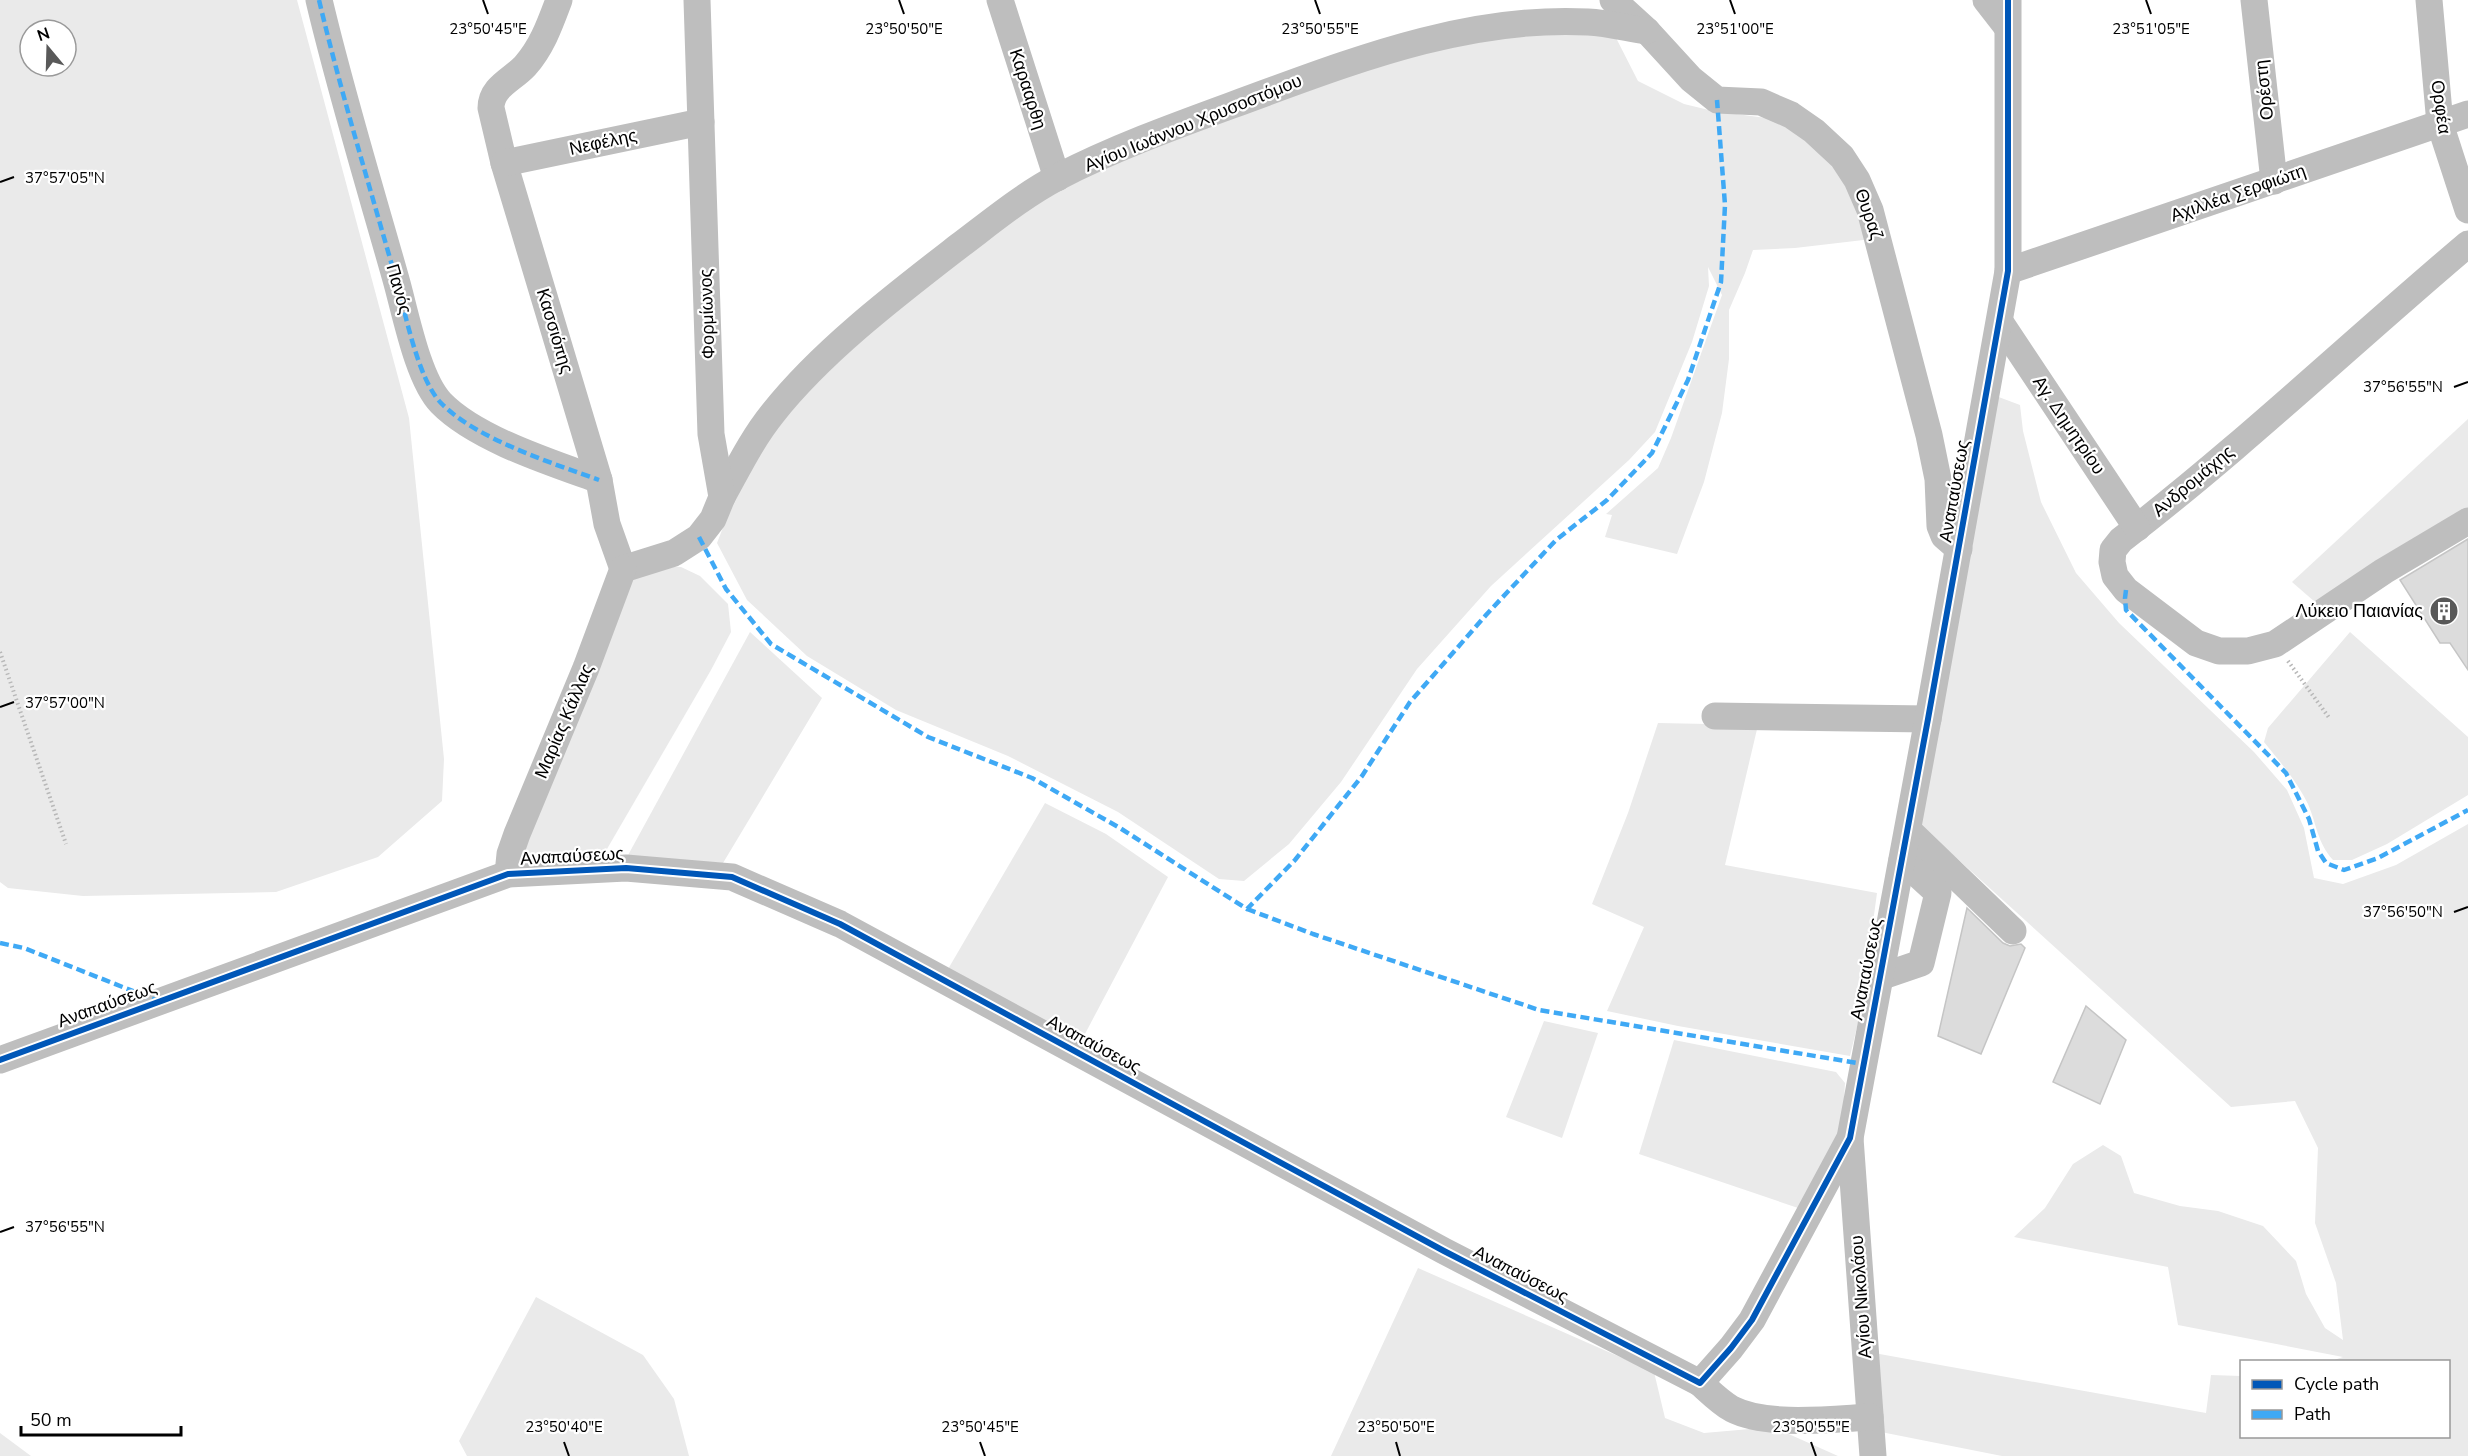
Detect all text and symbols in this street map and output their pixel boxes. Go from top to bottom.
north arrow [18,18,78,78]
text: 23°50'45"E [449,19,527,39]
text: 23°50'50"E [865,19,943,39]
text: 23°50'55"E [1281,19,1359,39]
text: 23°51'00"E [1696,19,1774,39]
text: 23°51'05"E [2112,19,2190,39]
text: N [34,22,53,47]
street label: Καρααρθη [1004,46,1052,132]
street label: Ορέστη [2249,59,2279,121]
street label: Αγίου Ιωάννου Χρυσοστόμου [1081,68,1305,178]
street label: Ορφέα [2425,78,2457,136]
street label: Νεφέλης [567,123,639,161]
street label: Αχιλλέα Σερφιώτη [2167,159,2309,227]
text: 37°57'05"N [25,168,105,188]
street label: Θυραζ [1849,185,1889,243]
street label: Πανός [380,261,418,317]
street label: Φορμίωνος [693,268,721,360]
street label: Κασσιόπης [531,286,579,377]
street label: Αγ. Δημητρίου [2027,371,2111,479]
text: 37°56'55"N [2363,377,2443,397]
street label: Αναπαύσεως [1933,438,1975,544]
street label: Ανδρομάχης [2147,440,2239,522]
building icon: Λύκειο Παιανίας [2428,595,2460,627]
place label: Λύκειο Παιανίας [2296,599,2423,623]
street label: Μαρίας Κάλλας [529,660,599,782]
text: 37°57'00"N [25,693,105,713]
street label: Αναπαύσεως [520,841,625,871]
text: 37°56'50"N [2363,902,2443,922]
street label: Αναπαύσεως [1844,915,1888,1022]
street label: Αναπαύσεως [54,975,160,1033]
street label: Αναπαύσεως [1043,1009,1146,1079]
text: 37°56'55"N [25,1217,105,1237]
street label: Αγίου Νικολάου [1845,1235,1877,1359]
street label: Αναπαύσεως [1469,1240,1573,1308]
legend [2240,1360,2450,1438]
text: Cycle path [2294,1372,2379,1396]
scale bar [21,1399,182,1437]
text: Path [2294,1402,2331,1426]
text: 50 m [30,1408,72,1432]
text: 23°50'40"E [525,1417,603,1437]
text: 23°50'45"E [941,1417,1019,1437]
text: 23°50'50"E [1357,1417,1435,1437]
text: 23°50'55"E [1772,1417,1850,1437]

